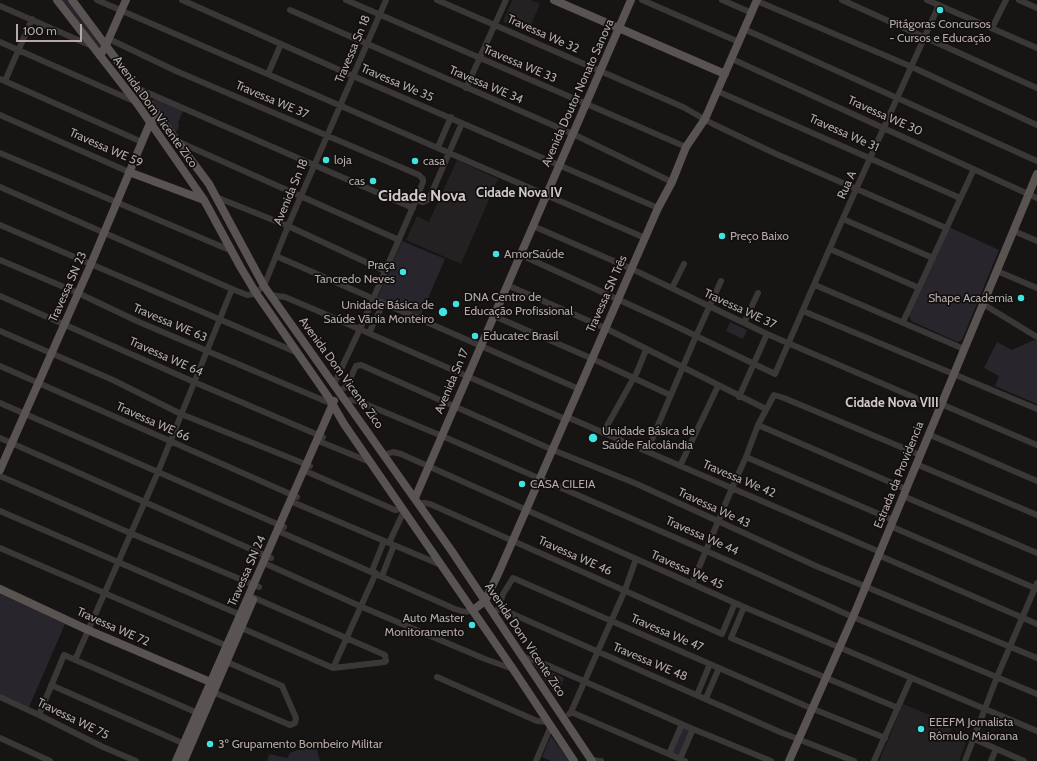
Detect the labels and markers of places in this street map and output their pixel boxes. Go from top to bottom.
marker: Pitágoras Concursos - Cursos e Educação [935,5,945,15]
place label: Pitágoras Concursos - Cursos e Educação [889,17,991,45]
place label: loja [334,153,352,167]
place label: casa [423,154,445,168]
marker: loja [321,155,331,165]
marker: casa [410,156,420,166]
place label: cas [349,174,365,188]
marker: cas [368,176,378,186]
place label: Preço Baixo [730,229,789,243]
marker: Preço Baixo [717,231,727,241]
place label: AmorSaúde [504,247,564,261]
marker: AmorSaúde [491,249,501,259]
place label: Praça Tancredo Neves [314,258,395,286]
marker: Praça Tancredo Neves [398,267,408,277]
place label: DNA Centro de Educação Profissional [464,290,573,318]
place label: Shape Academia [928,291,1013,305]
marker: Shape Academia [1016,293,1026,303]
place label: Unidade Básica de Saúde Vãnia Monteiro [323,298,434,326]
marker: DNA Centro de Educação Profissional [451,299,461,309]
marker: Unidade Básica de Saúde Vãnia Monteiro [437,306,449,318]
place label: Educatec Brasil [483,329,559,343]
marker: Educatec Brasil [470,331,480,341]
place label: Unidade Básica de Saúde Falcolândia [602,424,695,452]
marker: Unidade Básica de Saúde Falcolândia [587,432,599,444]
place label: CASA CILEIA [530,477,595,491]
marker: CASA CILEIA [517,479,527,489]
place label: Auto Master Monitoramento [385,611,464,639]
marker: Auto Master Monitoramento [467,620,477,630]
place label: EEEFM Jornalista Rômulo Maiorana [929,715,1018,743]
marker: EEEFM Jornalista Rômulo Maiorana [916,724,926,734]
place label: 3º Grupamento Bombeiro Militar [218,737,382,751]
marker: 3º Grupamento Bombeiro Militar [205,739,215,749]

